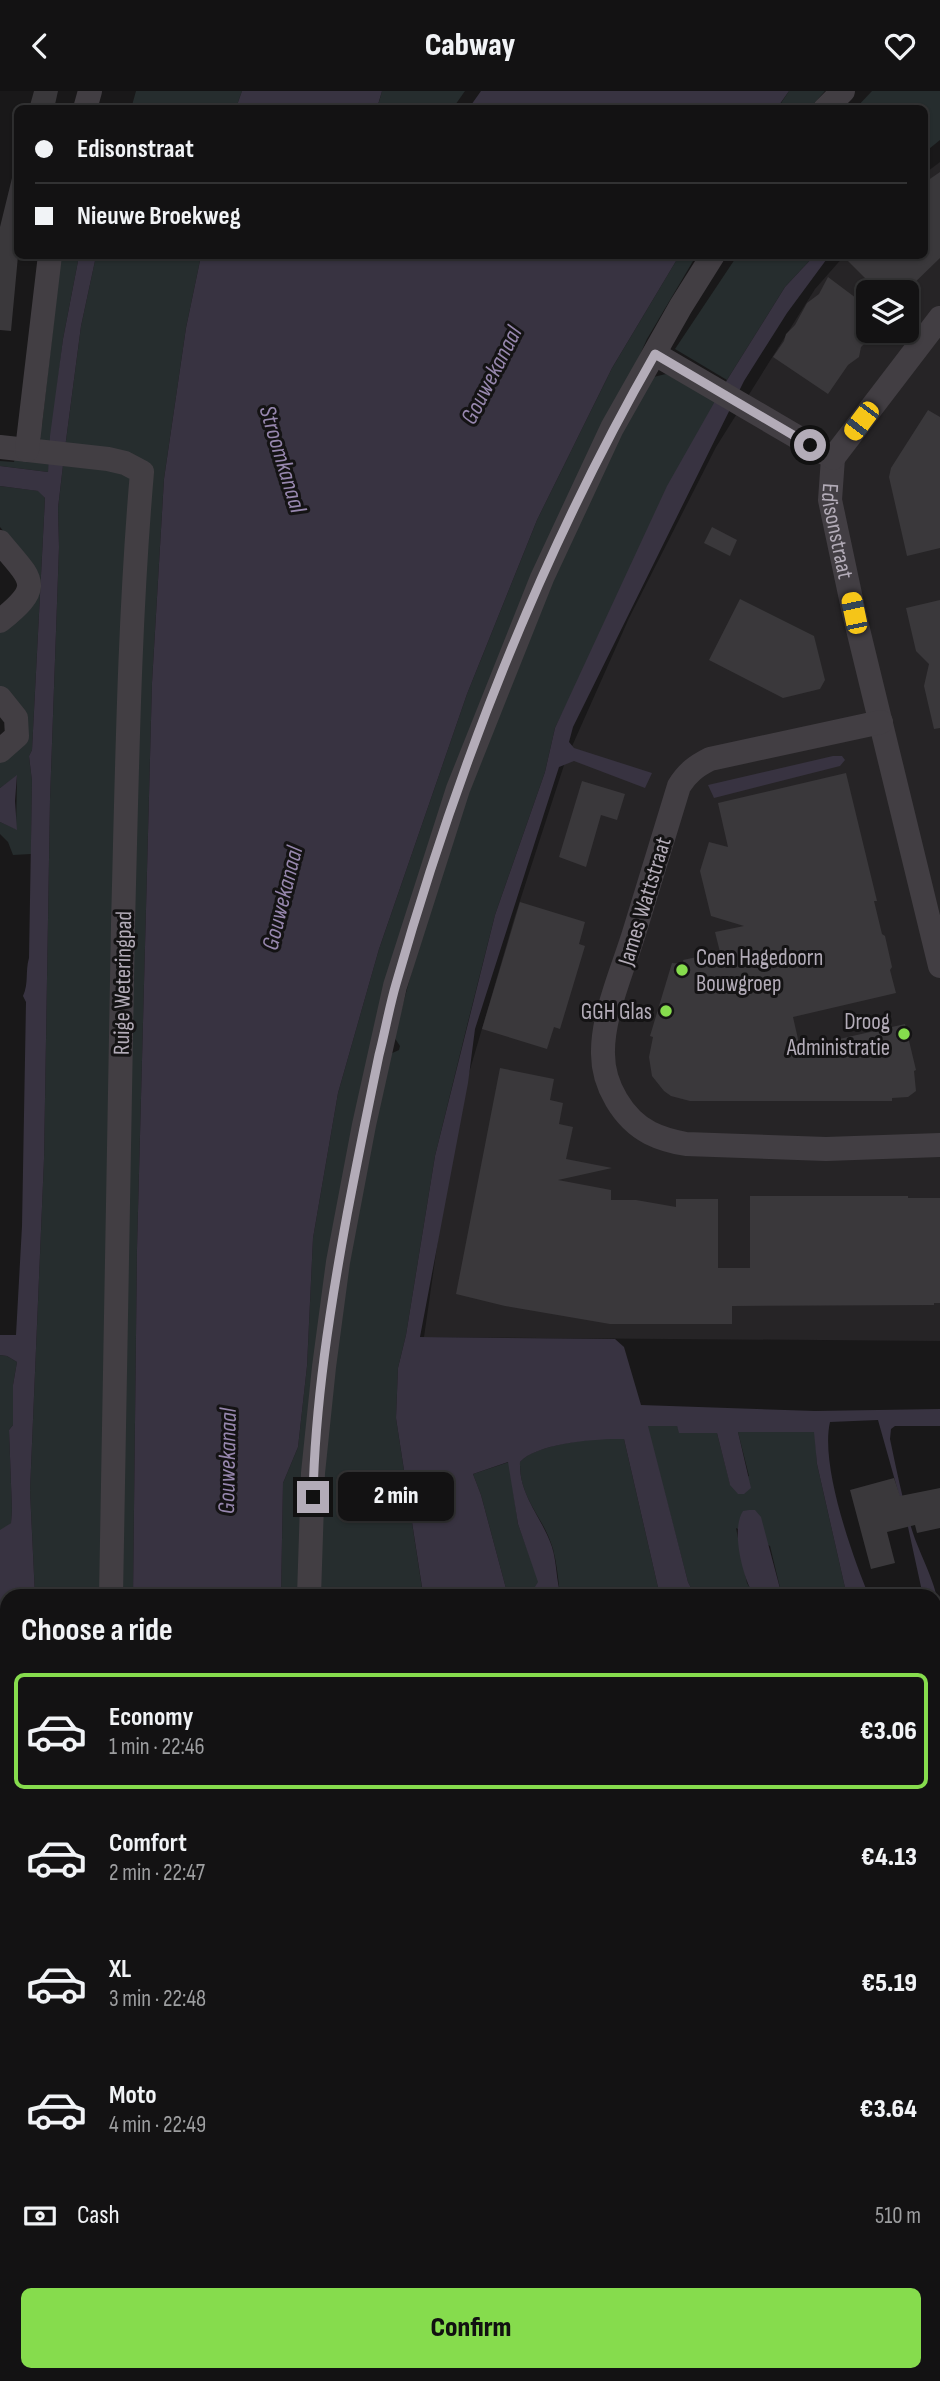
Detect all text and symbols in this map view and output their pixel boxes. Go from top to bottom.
text: Cabway [425,26,515,65]
icon: back [21,27,59,65]
icon: heart [881,27,919,65]
text: Edisonstraat [77,134,194,165]
text: Nieuwe Broekweg [77,201,241,232]
map controls [856,280,919,343]
button: layers [856,280,919,343]
water label: Gouwekanaal [454,321,529,429]
car [840,398,883,444]
water label: Stroomkanaal [253,402,313,517]
route start [794,429,826,461]
street label: Edisonstraat [815,482,859,582]
car [840,590,869,636]
street label: James Wattstraat [612,834,678,970]
water label: Gouwekanaal [256,843,310,953]
street label: Ruige Weteringpad [108,911,138,1055]
place label: Coen Hagedoorn Bouwgroep [696,944,823,998]
marker: Coen Hagedoorn Bouwgroep [674,962,690,978]
place label: GGH Glas [581,998,652,1026]
marker: GGH Glas [658,1003,674,1019]
place label: Droog Administratie [786,1008,890,1062]
marker: Droog Administratie [896,1026,912,1042]
water label: Gouwekanaal [212,1407,243,1514]
callout: 2 min [338,1473,453,1521]
route end [297,1481,329,1513]
text: 2 min [374,1482,418,1510]
text: Choose a ride [21,1611,173,1650]
icon: car [25,1700,88,1763]
text: Economy [109,1702,193,1733]
text: €3.06 [860,1716,917,1747]
text: 1 min · 22:46 [109,1733,205,1761]
icon: car [25,1826,88,1889]
text: Comfort [109,1828,187,1859]
text: €4.13 [861,1842,917,1873]
text: 2 min · 22:47 [109,1859,205,1887]
icon: car [25,1952,88,2015]
text: XL [109,1954,131,1985]
text: €5.19 [862,1968,917,1999]
text: 3 min · 22:48 [109,1985,206,2013]
icon: car [25,2078,88,2141]
text: Moto [109,2080,157,2111]
text: €3.64 [860,2094,917,2125]
text: 4 min · 22:49 [109,2111,206,2139]
icon: cash [21,2197,59,2235]
text: Cash [77,2200,120,2231]
text: 510 m [875,2202,921,2230]
button: Confirm [21,2288,921,2368]

